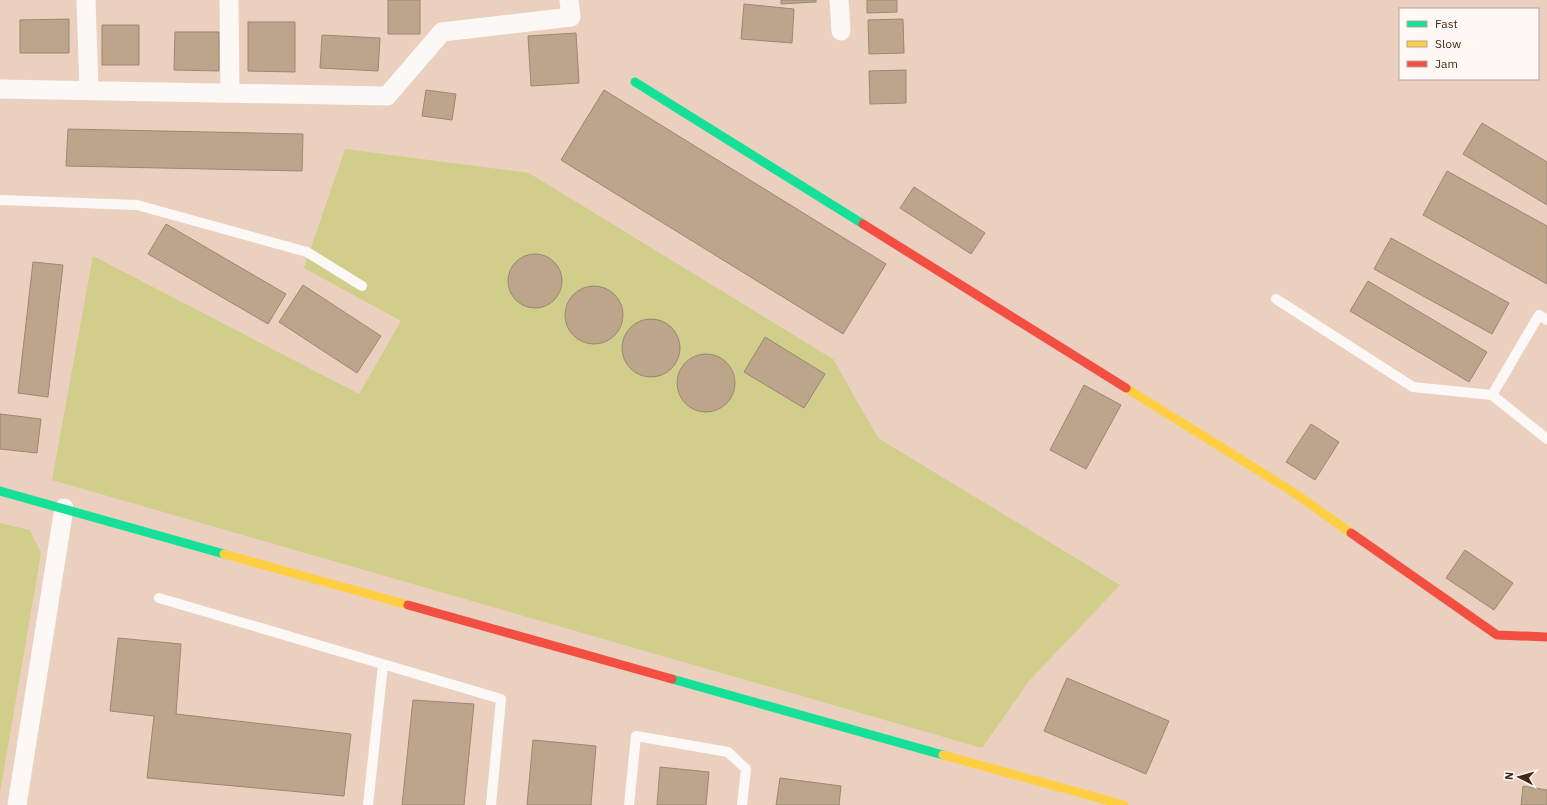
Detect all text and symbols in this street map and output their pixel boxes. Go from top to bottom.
legend [1399,8,1539,80]
text: Fast [1435,16,1458,31]
text: Slow [1435,36,1461,51]
text: Jam [1435,56,1458,71]
north arrow [1499,757,1539,797]
text: N [1502,771,1516,781]

